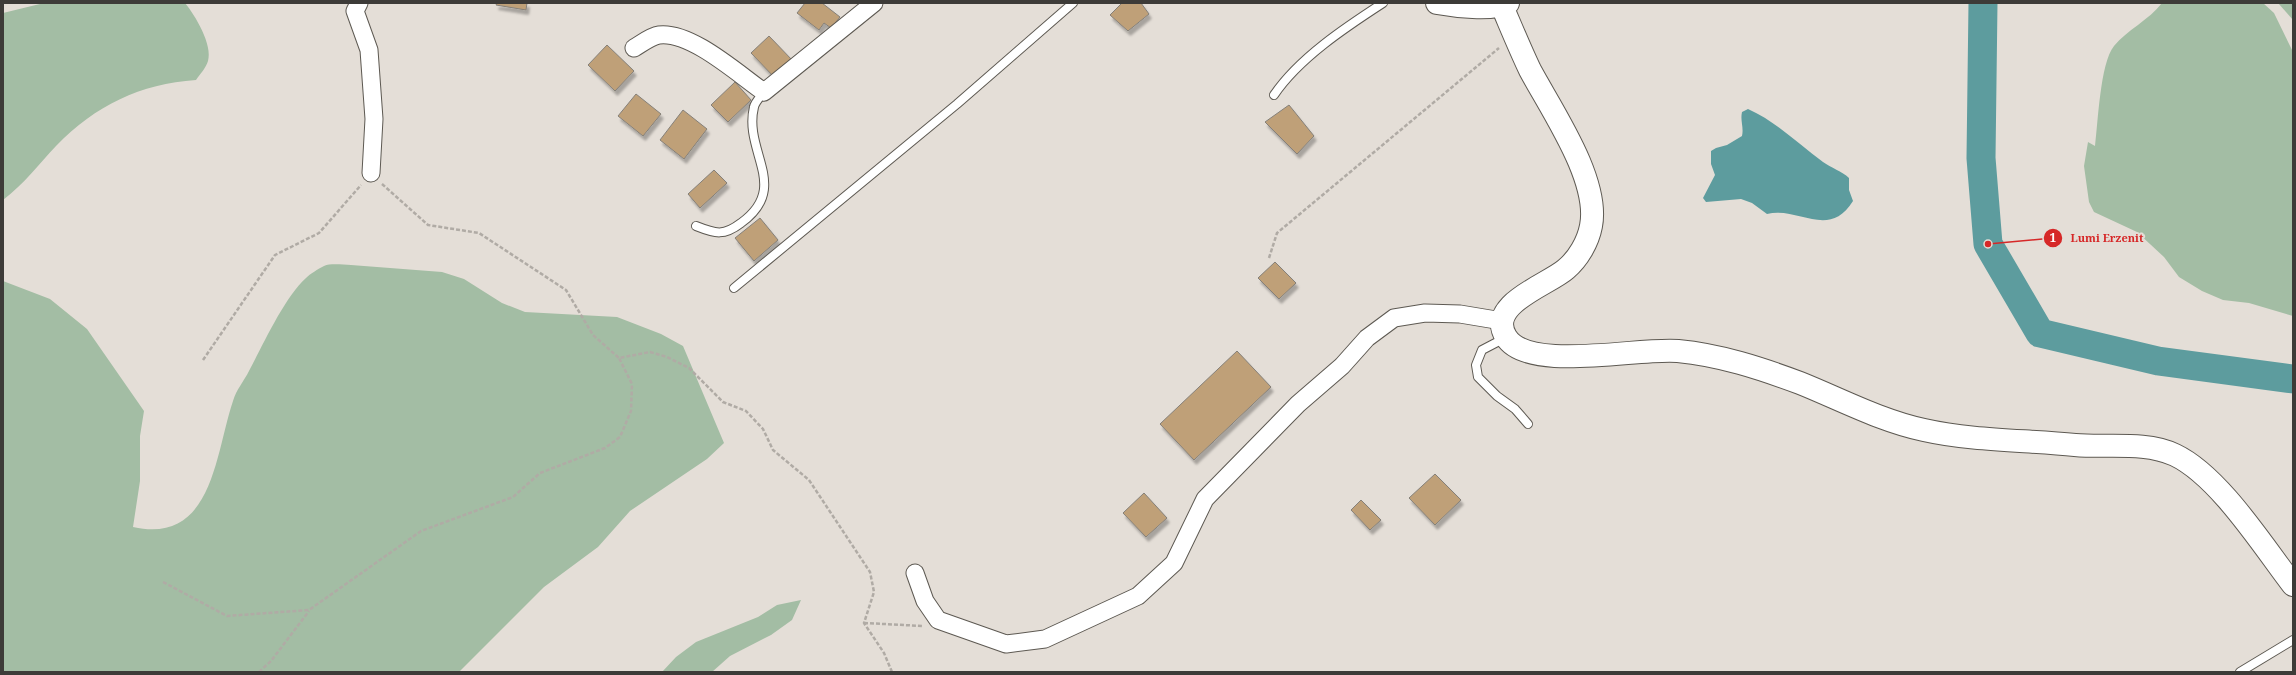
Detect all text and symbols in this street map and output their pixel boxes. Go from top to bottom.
callout: Lumi Erzenit [2043,226,2152,249]
text: 1 [2050,229,2057,246]
text: Lumi Erzenit [2071,230,2144,245]

